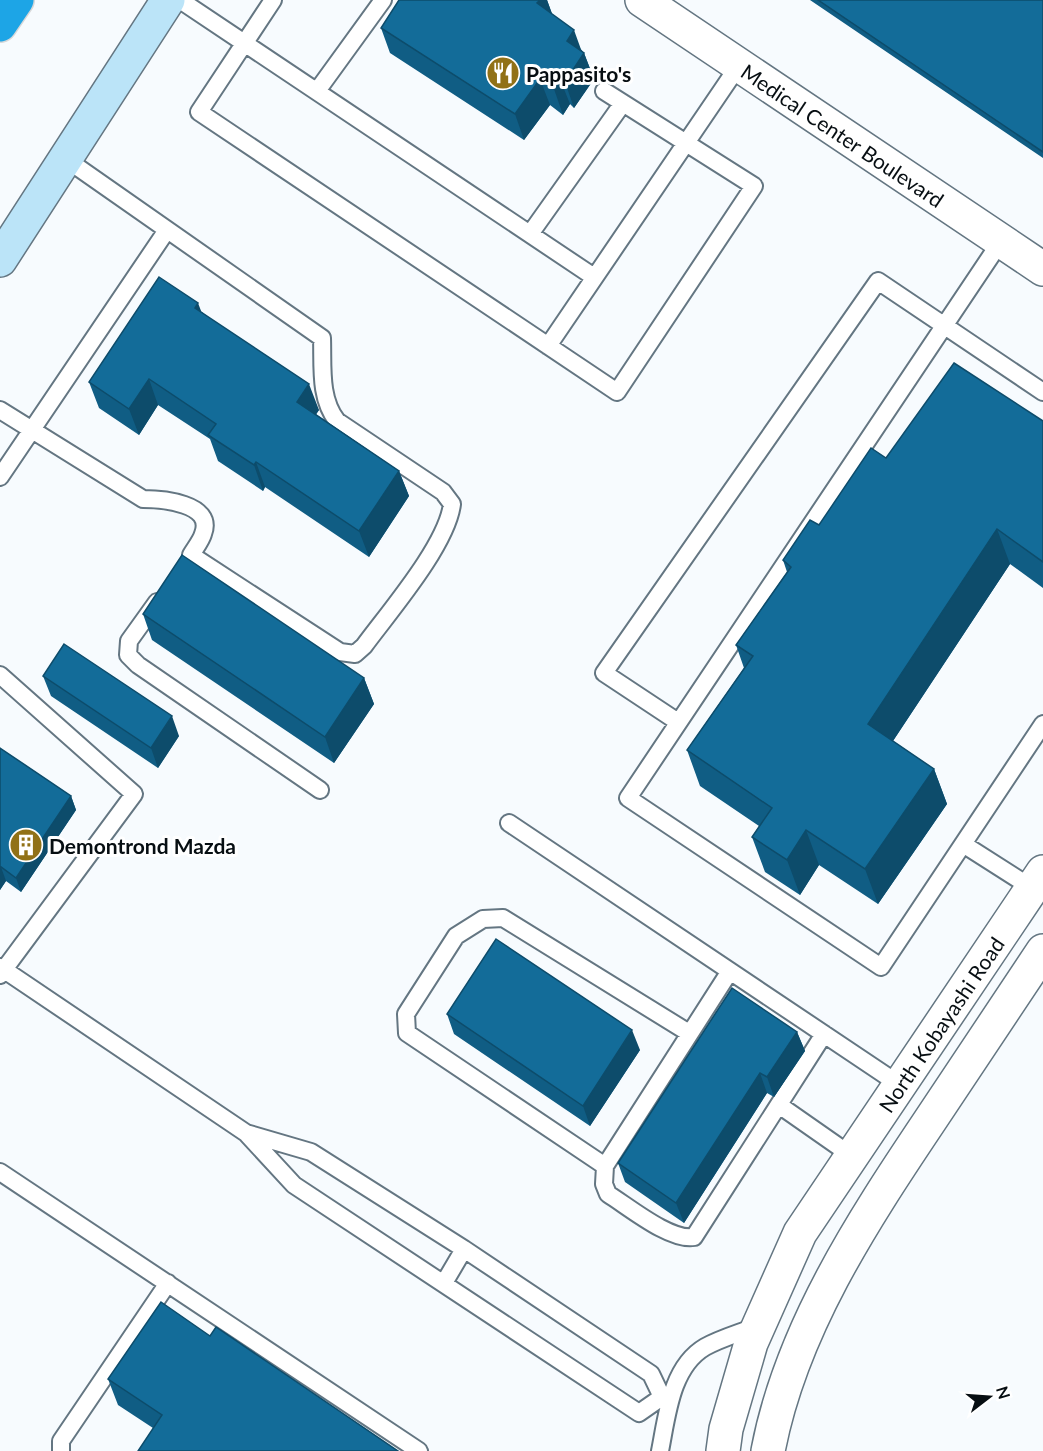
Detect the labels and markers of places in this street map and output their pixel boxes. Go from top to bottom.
restaurant icon: Pappasito's [485,55,521,91]
place label: Pappasito's [526,61,631,86]
building icon: Demontrond Mazda [8,827,44,863]
place label: Demontrond Mazda [49,833,236,858]

